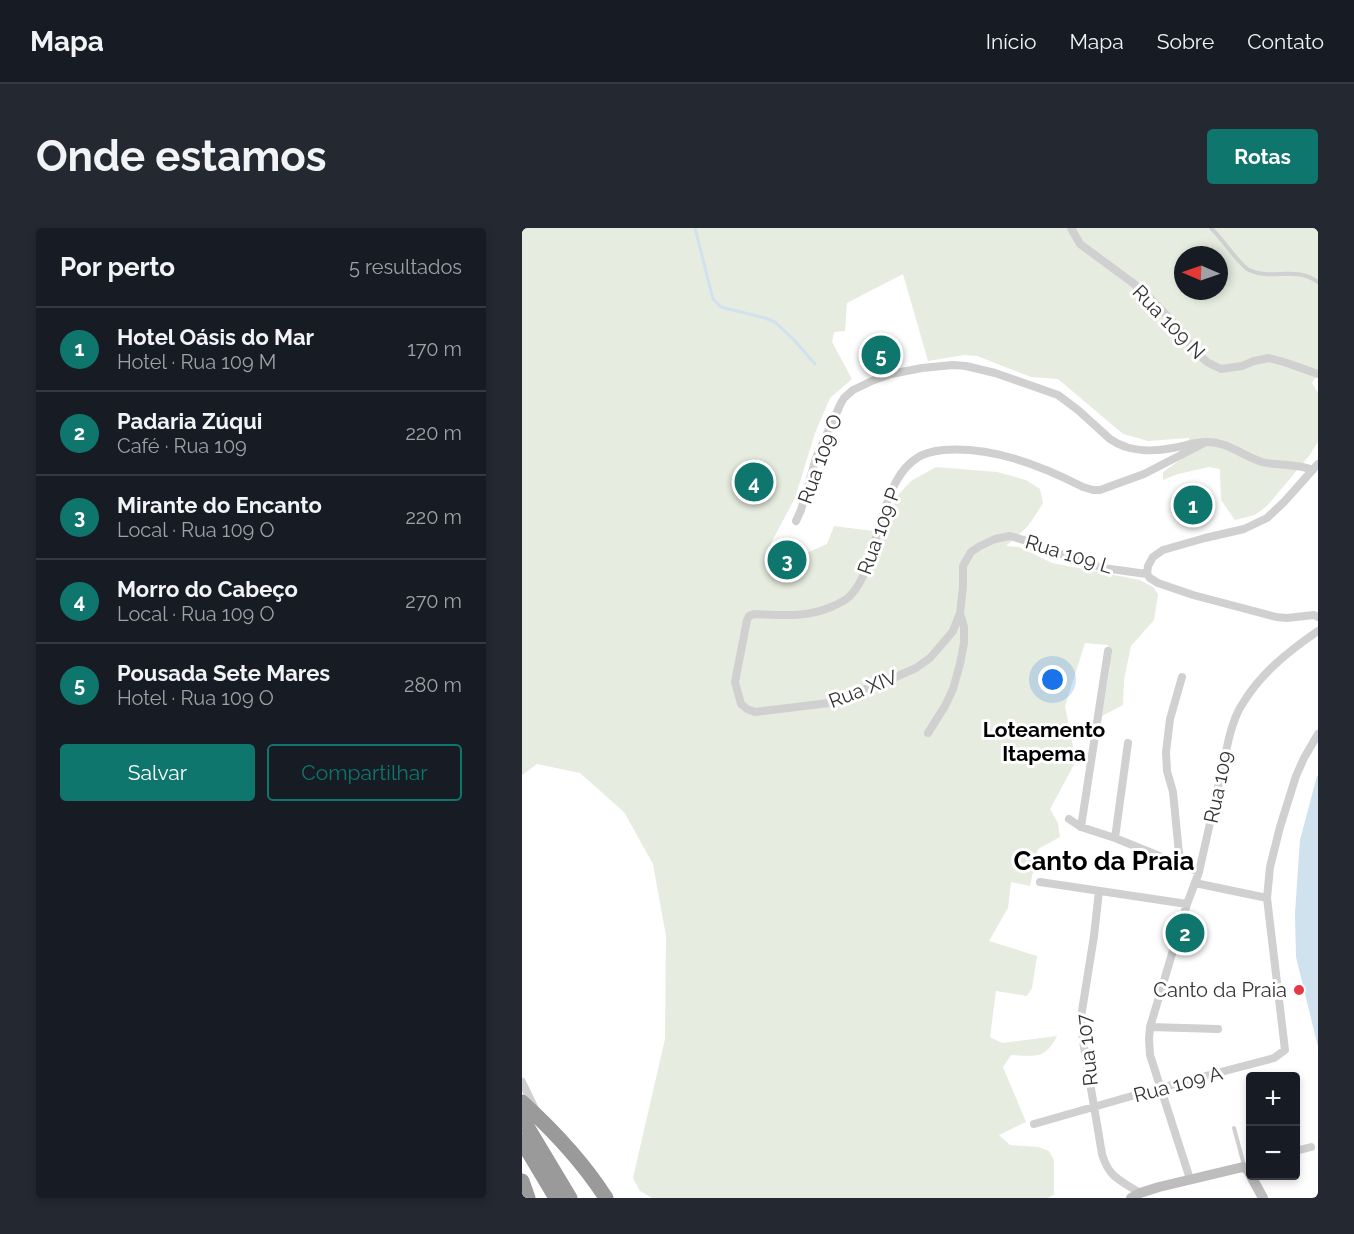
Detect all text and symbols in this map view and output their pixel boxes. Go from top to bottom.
text: Mapa [30,25,104,58]
text: Início [986,29,1036,54]
text: Mapa [1069,29,1124,54]
text: Sobre [1157,29,1214,54]
text: Contato [1247,29,1324,54]
button: Rotas [1207,129,1318,184]
text: Onde estamos [36,132,327,181]
north arrow [1174,246,1228,300]
text: Por perto [60,252,175,282]
text: 5 resultados [349,255,462,279]
street label: Rua 109 N [1128,280,1210,364]
text: Hotel Oásis do Mar [117,324,314,350]
pin: 5 [862,332,900,378]
text: 1 [75,337,84,361]
text: 170 m [407,337,462,361]
text: Hotel · Rua 109 M [117,350,276,374]
text: Padaria Zúqui [117,408,262,434]
street label: Rua 109 O [793,411,847,507]
text: 2 [74,421,85,445]
text: 220 m [405,421,462,445]
text: Café · Rua 109 [117,434,247,458]
pin: 4 [734,460,774,504]
pin: 1 [1174,482,1212,528]
street label: Rua 109 P [852,484,906,578]
text: Mirante do Encanto [117,492,322,518]
text: 3 [74,505,85,529]
text: 220 m [405,505,462,529]
text: Local · Rua 109 O [117,518,274,542]
street label: Rua 109 L [1022,529,1116,579]
pin: 3 [768,538,806,582]
text: Morro do Cabeço [117,576,298,602]
text: 4 [74,589,85,613]
text: 270 m [405,589,462,613]
text: Local · Rua 109 O [117,602,274,626]
text: Pousada Sete Mares [117,660,330,686]
street label: Rua XIV [825,665,901,713]
your location [1038,665,1067,694]
text: 5 [74,673,85,697]
text: 280 m [404,673,462,697]
text: Hotel · Rua 109 O [117,686,274,710]
district label: Loteamento Itapema [983,717,1106,766]
button: Salvar [60,744,255,801]
button: Compartilhar [267,744,462,801]
street label: Rua 109 [1199,749,1237,825]
district label: Canto da Praia [1014,846,1194,876]
pin: 2 [1166,910,1204,956]
place label: Canto da Praia [1153,978,1287,1002]
marker: Canto da Praia [1292,983,1306,997]
street label: Rua 107 [1071,1013,1103,1087]
street label: Rua 109 A [1131,1060,1226,1107]
map controls [1246,1072,1300,1180]
button: + [1246,1072,1300,1126]
button: − [1246,1126,1300,1180]

